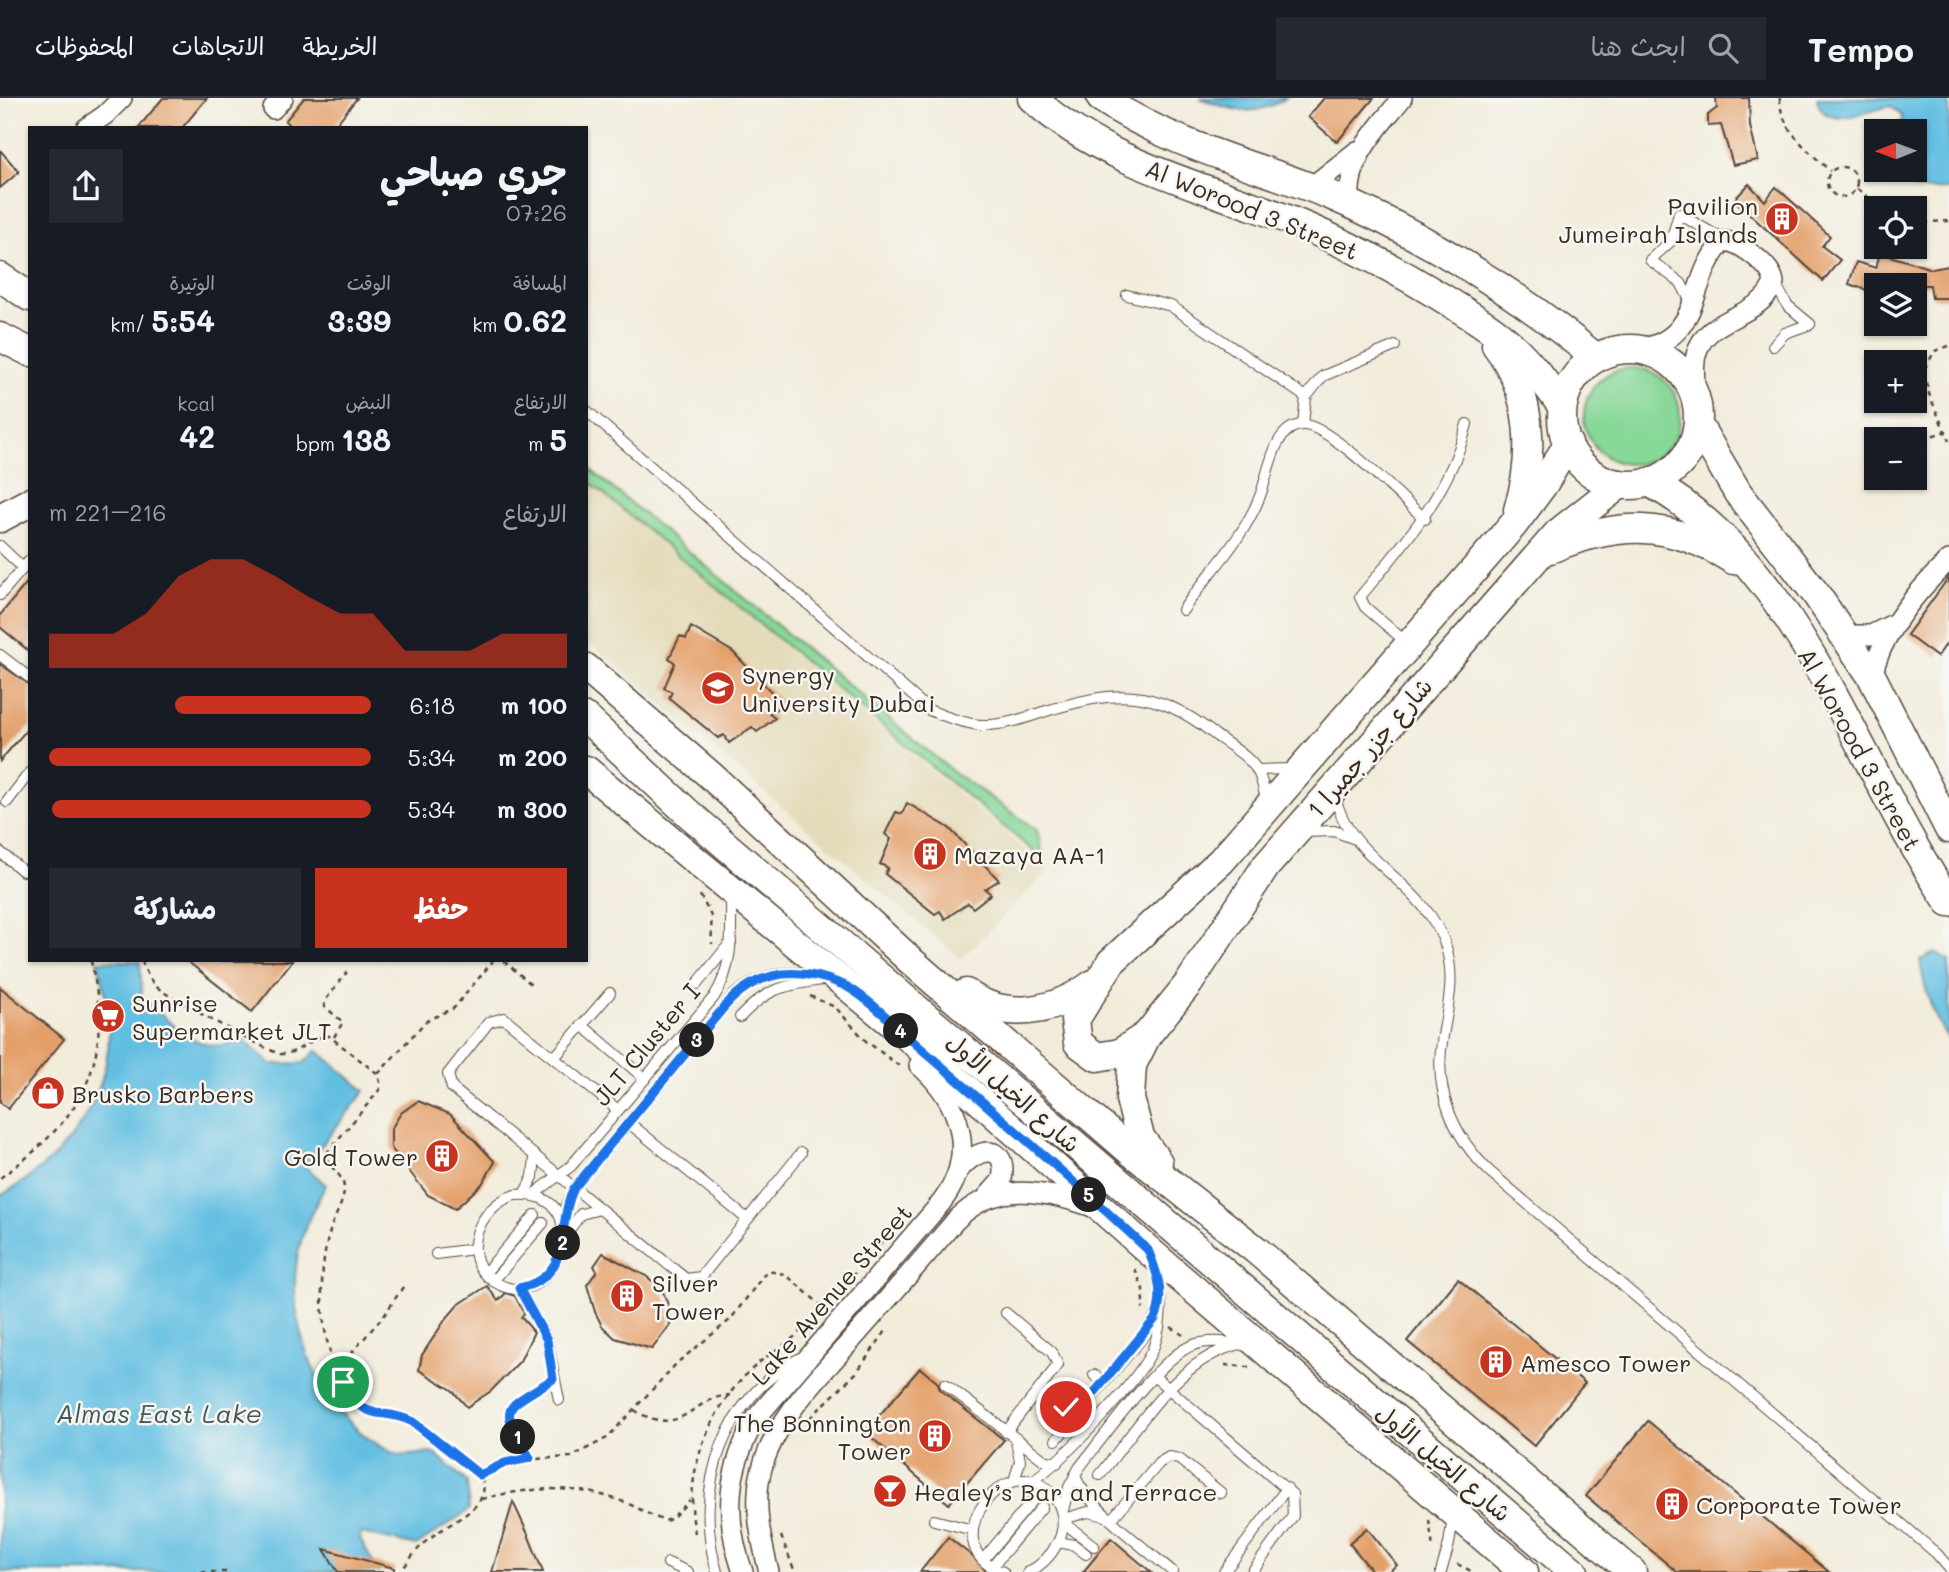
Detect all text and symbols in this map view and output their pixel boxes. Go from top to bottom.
search box [1276,17,1766,80]
text: Tempo [1808,27,1914,70]
text: ابحث هنا [1591,29,1686,63]
icon: search [1704,29,1742,67]
text: المحفوظات [35,30,134,61]
text: الاتجاهات [172,30,265,61]
text: الخريطة [303,30,377,61]
north arrow [1864,119,1927,182]
map controls [1864,119,1927,490]
text: جري صباحي [380,146,567,196]
button: share [49,149,123,223]
street label: Al Worood 3 Street [1141,152,1363,266]
place label: Pavilion Jumeirah Islands [1559,190,1758,249]
button: locate [1864,196,1927,259]
text: 07:26 [506,197,567,227]
building icon: Pavilion Jumeirah Islands [1763,200,1801,238]
text: الوتيرة [169,270,215,295]
text: الوقت [347,270,391,295]
text: المسافة [513,270,567,295]
button: layers [1864,273,1927,336]
text: 5:54 [151,300,215,340]
text: 3:39 [327,300,391,340]
text: 0.62 [504,300,567,340]
text: /km [110,312,151,337]
text: km [472,312,504,337]
button: + [1864,350,1927,413]
text: النبض [346,389,391,414]
text: الارتفاع [514,389,567,414]
text: kcal [177,391,215,416]
text: 42 [179,416,215,456]
text: 138 [341,419,391,459]
text: 5 [549,419,567,459]
button: − [1864,427,1927,490]
text: bpm [296,431,341,456]
text: m [528,431,549,456]
text: 216–221 m [49,497,166,527]
text: الارتفاع [503,498,567,528]
street label: Al Worood 3 Street [1791,642,1929,856]
place label: Synergy University Dubai [742,659,935,718]
school or university icon: Synergy University Dubai [699,669,737,707]
street label: شارع جزر جميرا 1 [1300,671,1441,825]
text: 6:18 [410,690,455,720]
text: 100 m [501,690,567,720]
text: 5:34 [407,742,455,772]
text: 200 m [498,742,567,772]
text: 5:34 [407,794,455,824]
text: 300 m [497,794,567,824]
building icon: Mazaya AA-1 [911,835,949,873]
place label: Mazaya AA-1 [954,839,1106,870]
button: مشاركة [49,868,301,948]
button: حفظ [315,868,567,948]
street label: JLT Cluster I [586,976,706,1112]
place label: Sunrise Supermarket JLT [132,987,332,1046]
supermarket icon: Sunrise Supermarket JLT [89,997,127,1035]
pin: 4 [884,1014,918,1048]
text: 4 [894,1018,907,1043]
pin: 3 [680,1023,714,1058]
street label: شارع الخيل الأول [939,1025,1087,1161]
text: 3 [691,1027,702,1052]
shop icon: Brusko Barbers [29,1074,67,1112]
place label: Brusko Barbers [72,1078,254,1109]
building icon: Gold Tower [423,1137,461,1175]
place label: Gold Tower [284,1141,418,1172]
pin: 5 [1072,1178,1106,1212]
text: 5 [1083,1182,1094,1207]
street label: Lake Avenue Street [744,1197,918,1391]
pin: 2 [546,1226,580,1260]
text: 2 [557,1230,568,1255]
place label: Silver Tower [652,1267,725,1326]
building icon: Silver Tower [608,1277,646,1315]
building icon: Amesco Tower [1477,1343,1515,1381]
place label: Amesco Tower [1520,1347,1691,1378]
pin [313,1352,373,1412]
icon: arrive [324,1363,362,1401]
pin [1036,1377,1096,1437]
icon: check [1047,1388,1085,1426]
water label: Almas East Lake [56,1396,262,1430]
street label: شارع الخيل الأول [1368,1396,1518,1530]
place label: The Bonnington Tower [733,1407,911,1466]
building icon: The Bonnington Tower [916,1417,954,1455]
pin: 1 [500,1420,536,1454]
text: 1 [513,1424,522,1449]
bar icon: Healey’s Bar and Terrace [871,1472,909,1510]
place label: Healey’s Bar and Terrace [914,1476,1217,1507]
building icon: Corporate Tower [1653,1485,1691,1523]
place label: Corporate Tower [1696,1489,1902,1520]

